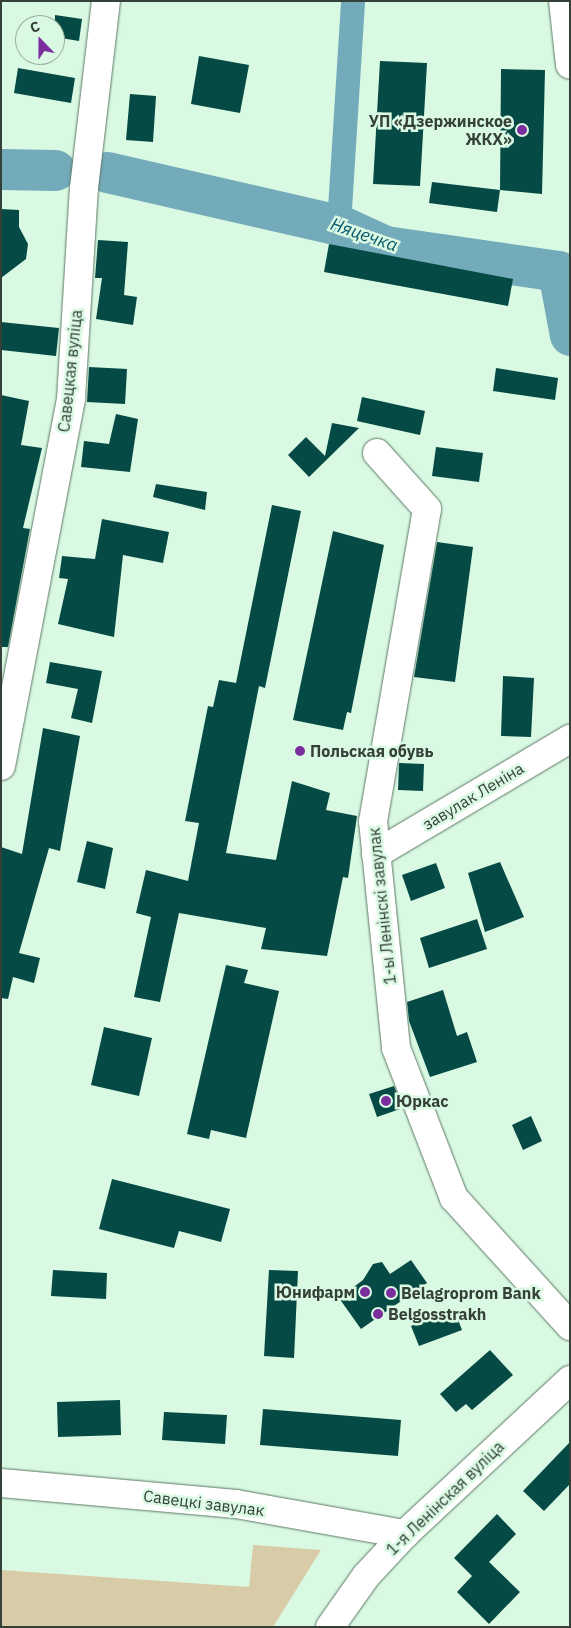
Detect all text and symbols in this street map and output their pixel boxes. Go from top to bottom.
north arrow [15,15,65,65]
text: С [27,17,42,37]
place label: УП «Дзержинское ЖКХ» [369,111,512,149]
marker: УП «Дзержинское ЖКХ» [516,124,528,136]
water label: Няцечка [327,213,401,257]
street label: Савецкая вуліца [54,309,86,433]
place label: Польская обувь [310,741,434,761]
marker: Польская обувь [294,745,306,757]
street label: завулак Леніна [419,758,527,834]
street label: 1-ы Ленінскі завулак [364,826,400,986]
place label: Юркас [396,1091,449,1111]
marker: Юркас [380,1095,392,1107]
place label: Юнифарм [276,1282,355,1302]
place label: Belagroprom Bank [401,1283,541,1303]
marker: Юнифарм [359,1286,371,1298]
marker: Belagroprom Bank [385,1287,397,1299]
place label: Belgosstrakh [388,1304,486,1324]
marker: Belgosstrakh [372,1308,384,1320]
street label: 1-я Ленінская вуліца [382,1437,508,1559]
street label: Савецкі завулак [142,1486,266,1520]

